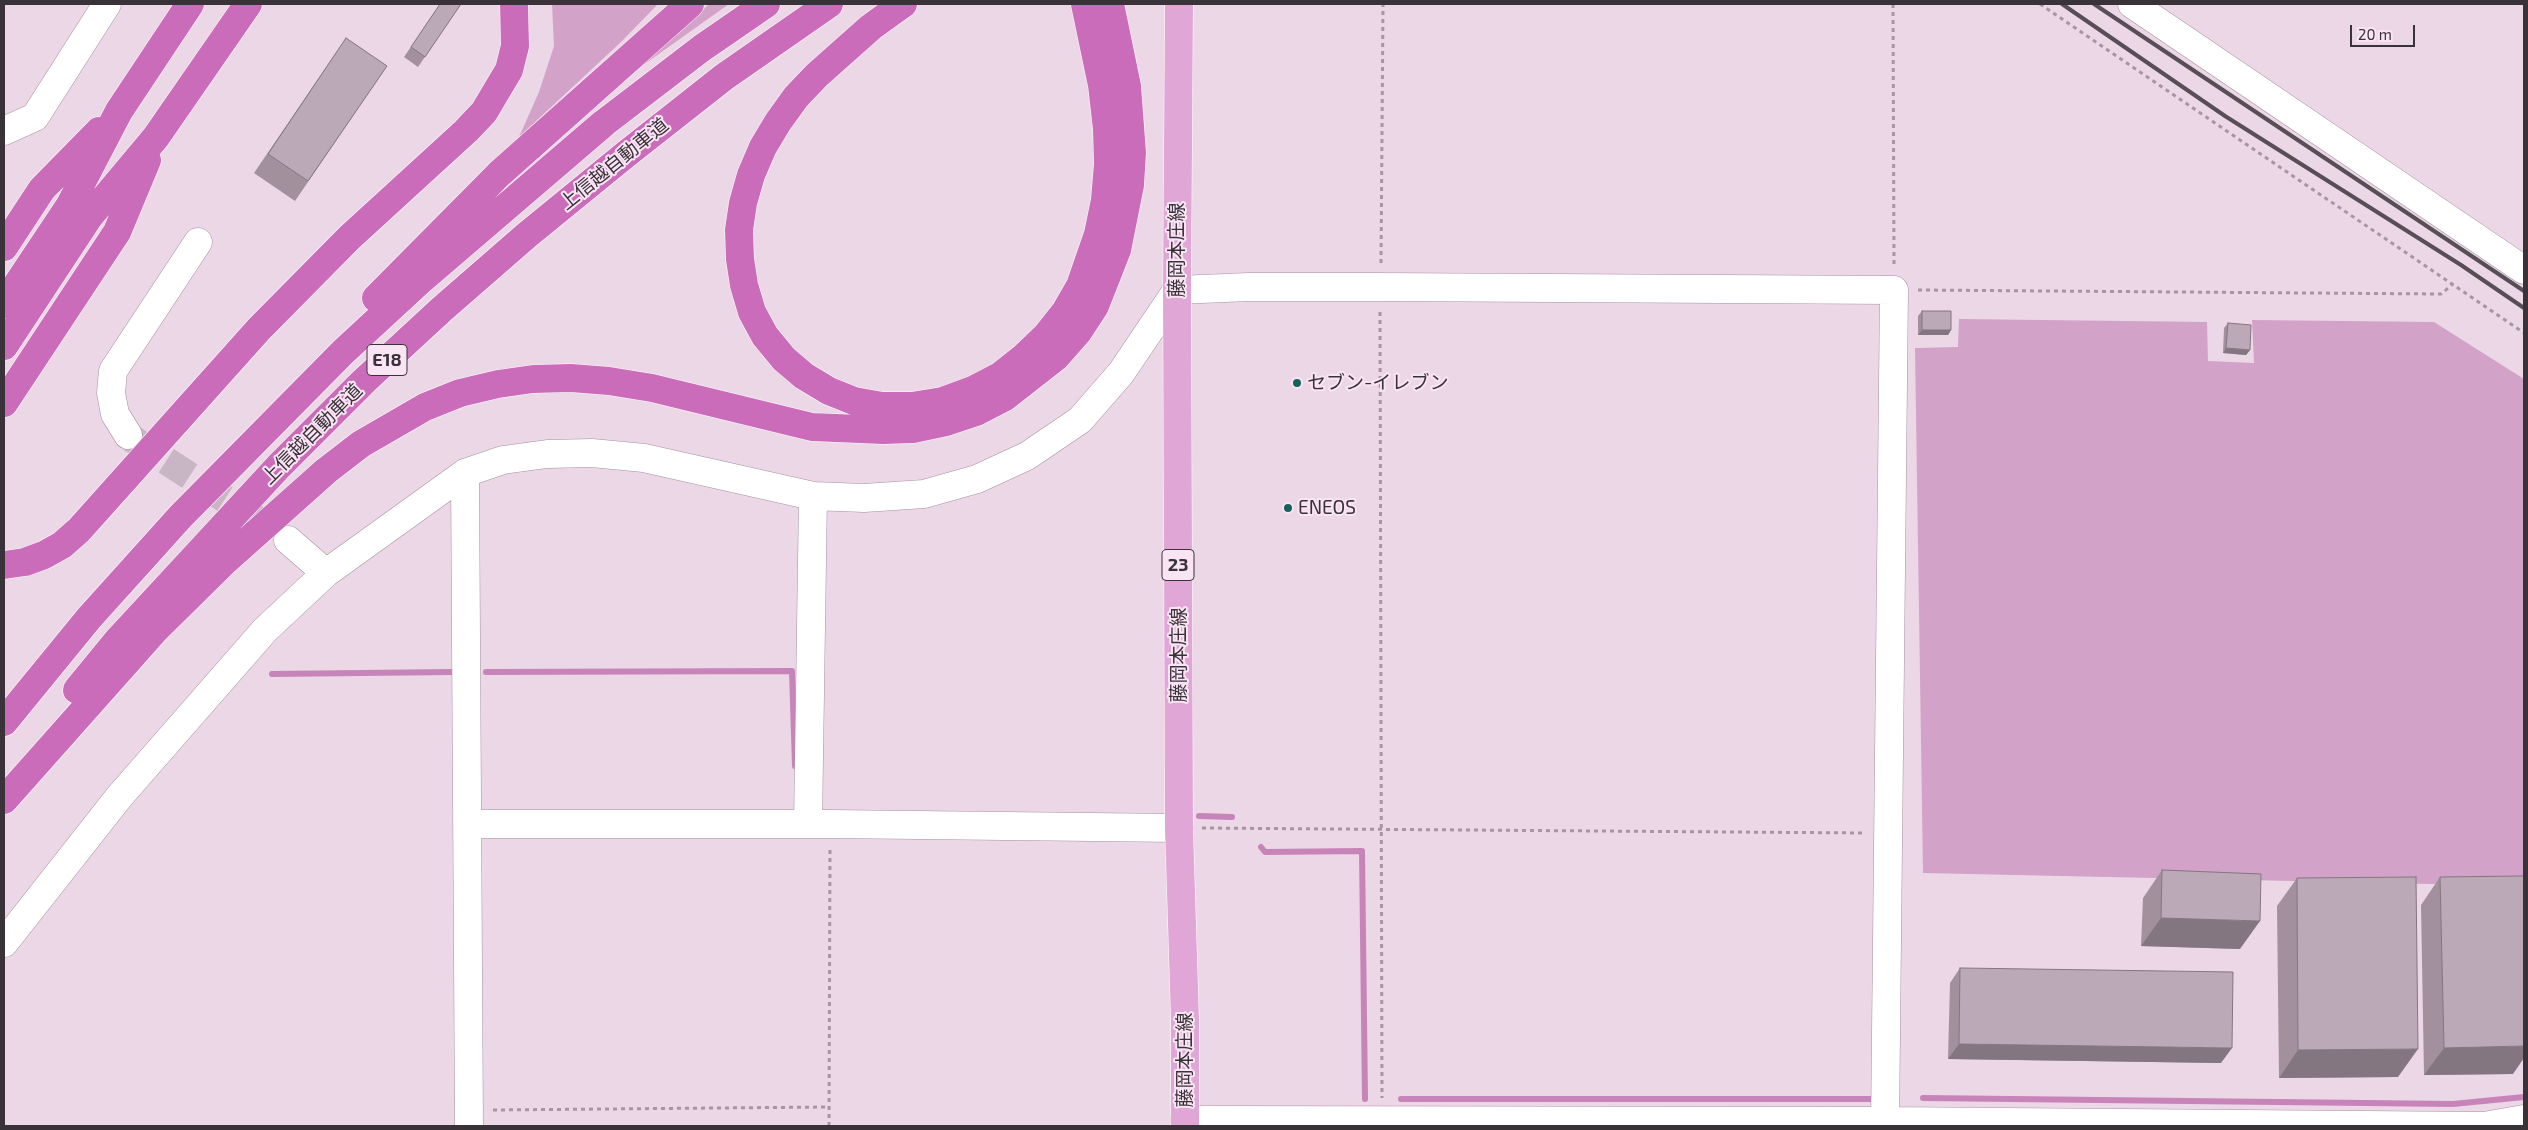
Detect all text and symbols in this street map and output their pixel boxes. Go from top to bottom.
scale bar [2353,15,2418,47]
text: 20 m [2358,25,2392,43]
street label: 上信越自動車道 [555,113,673,215]
street label: 藤岡本庄線 [1166,203,1188,297]
road number: E18 [367,344,407,376]
place label: セブン-イレブン [1307,372,1449,394]
marker: セブン-イレブン [1291,377,1303,389]
street label: 上信越自動車道 [257,379,367,489]
place label: ENEOS [1298,497,1356,519]
marker: ENEOS [1282,502,1294,514]
road number: 23 [1162,550,1194,580]
street label: 藤岡本庄線 [1168,608,1190,702]
street label: 藤岡本庄線 [1174,1013,1196,1107]

